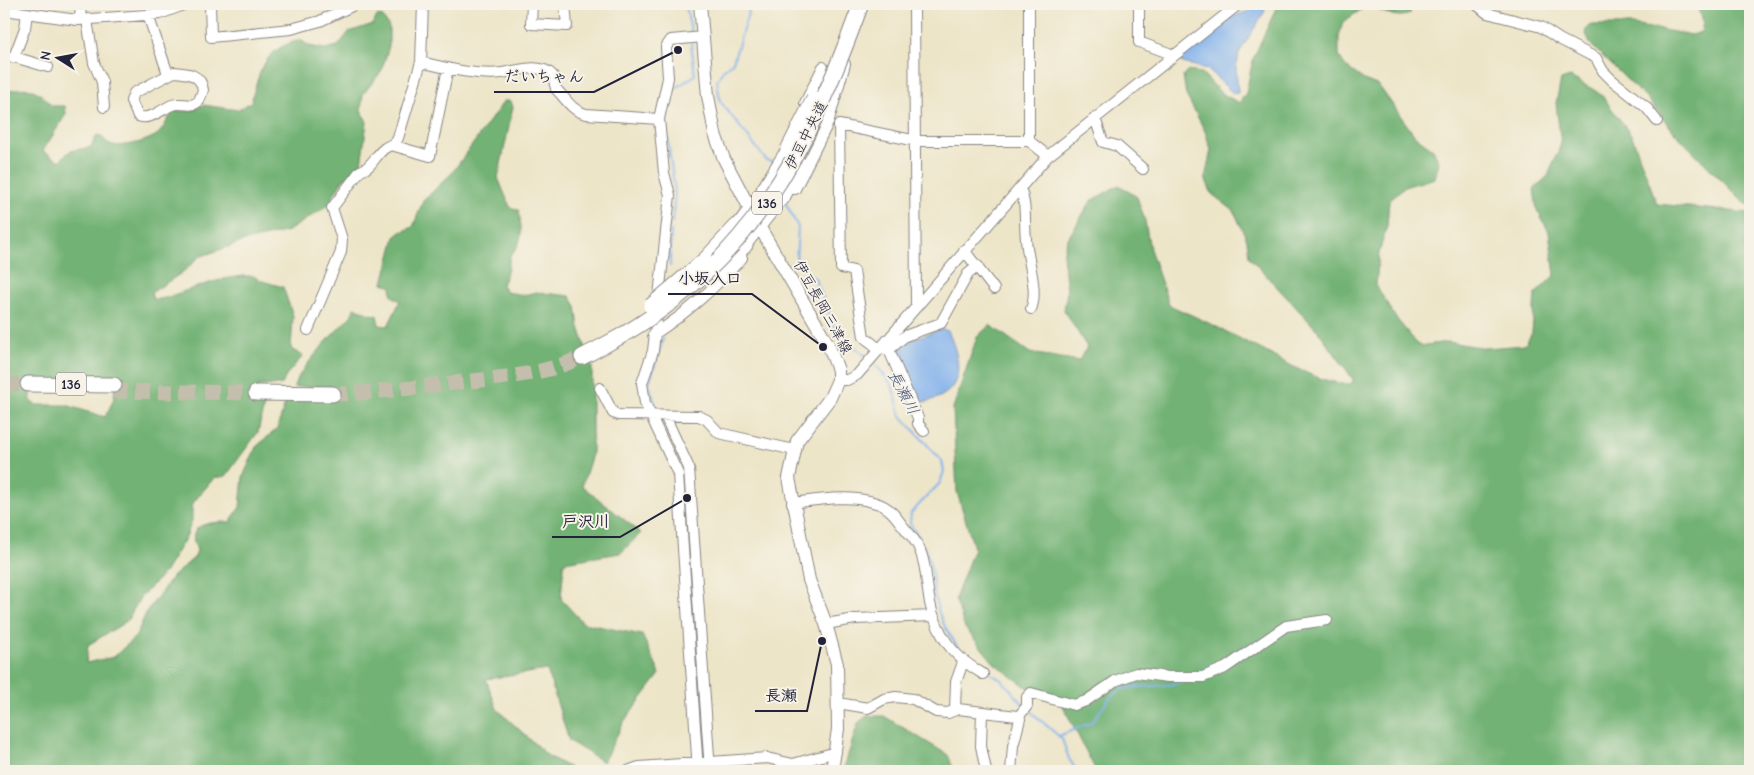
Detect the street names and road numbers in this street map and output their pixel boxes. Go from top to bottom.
street label: 伊豆中央道 [781,97,831,173]
road number: 136 [752,192,782,214]
street label: 伊豆長岡三津線 [790,257,856,357]
road number: 136 [56,372,86,396]

